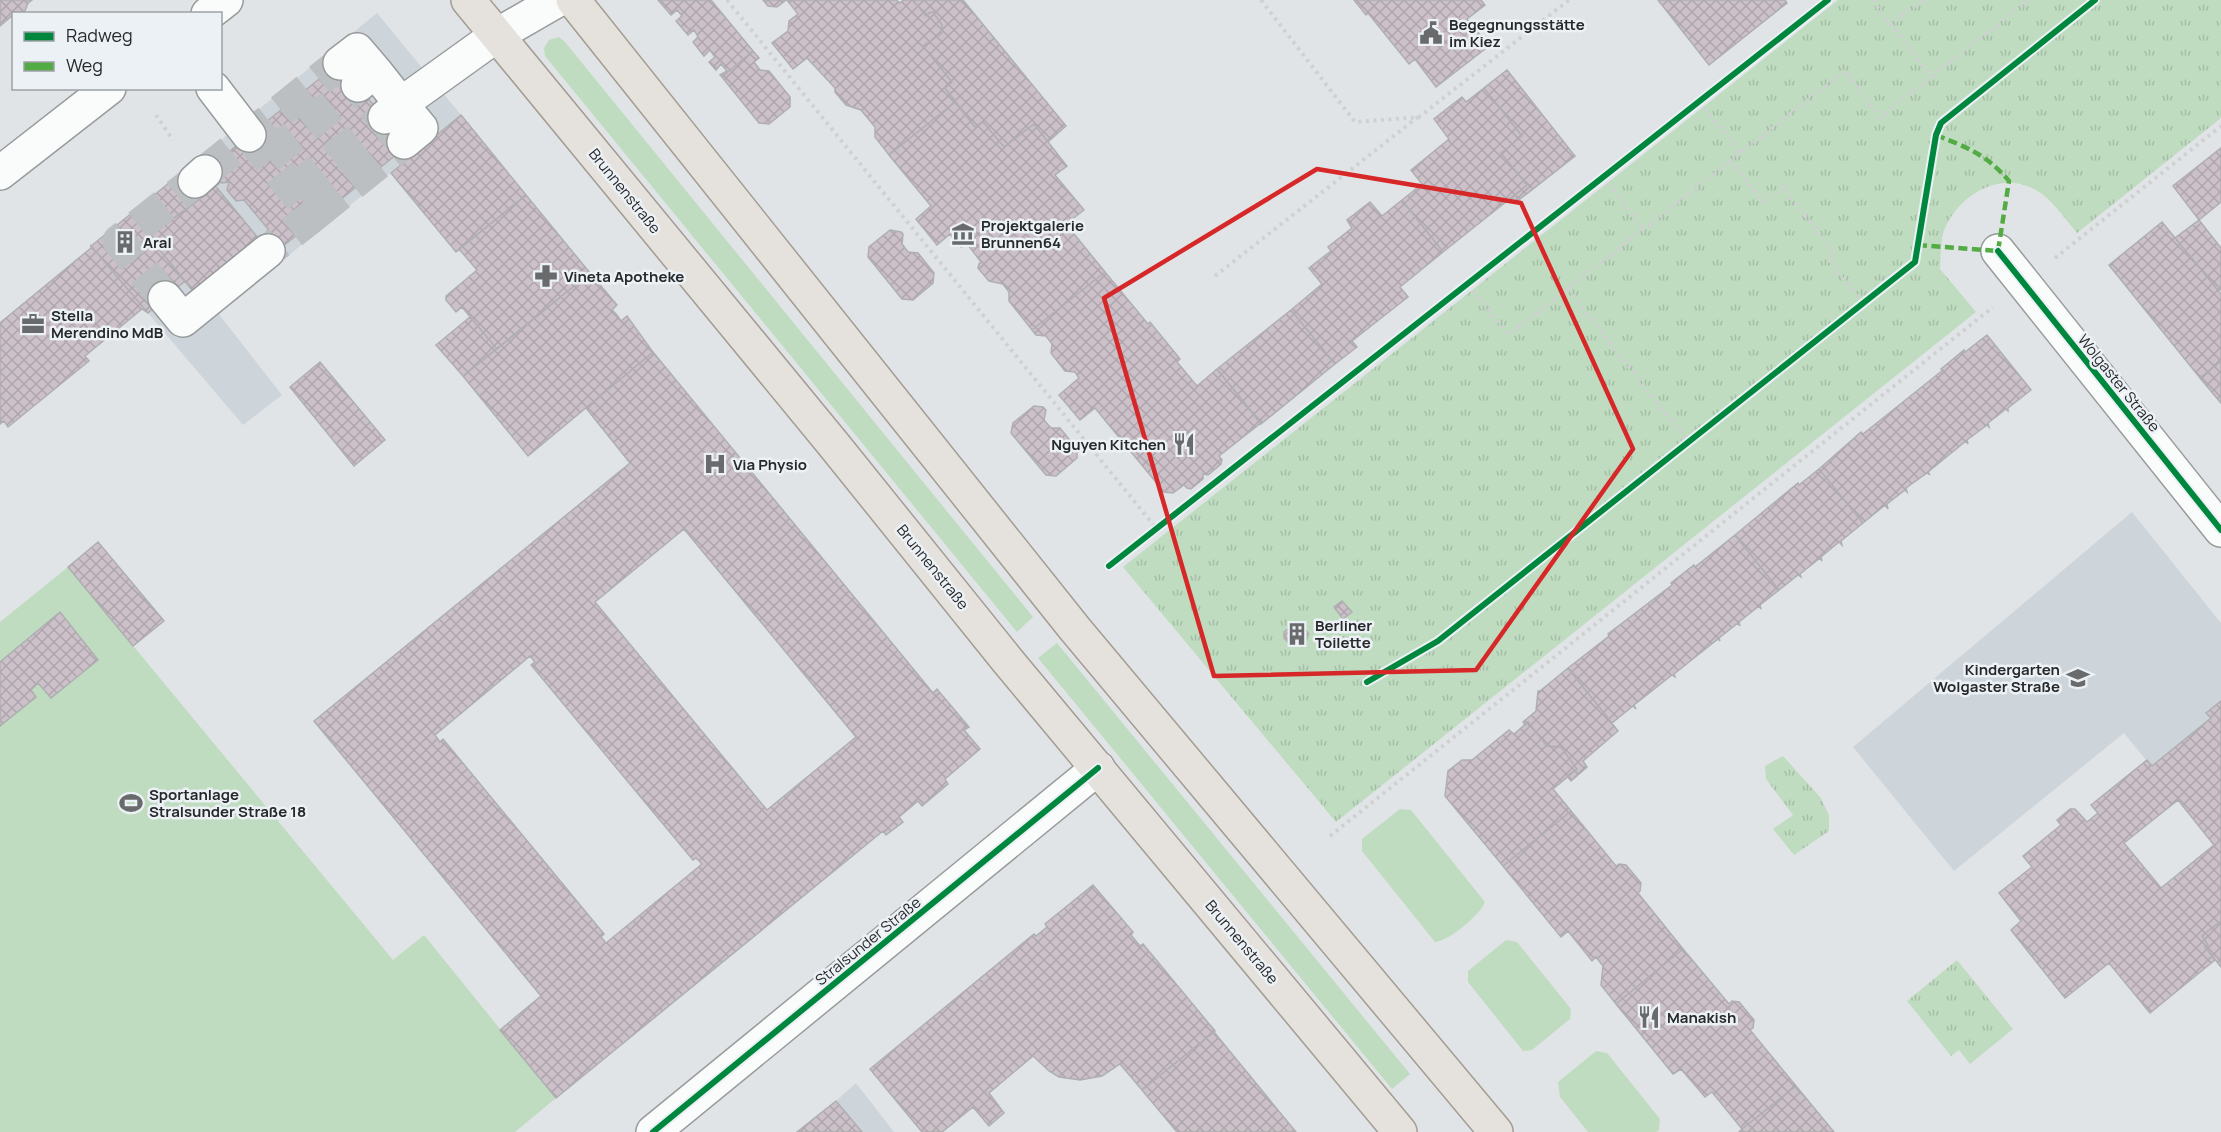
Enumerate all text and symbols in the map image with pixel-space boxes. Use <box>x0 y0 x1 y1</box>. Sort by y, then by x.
legend <box>12 12 222 90</box>
place label: Begegnungsstätte im Kiez <box>1449 14 1585 52</box>
public building icon: Begegnungsstätte im Kiez <box>1418 20 1444 46</box>
text: Radweg <box>66 23 133 47</box>
text: Weg <box>66 53 103 77</box>
street label: Brunnenstraße <box>584 144 666 238</box>
place label: Projektgalerie Brunnen64 <box>981 215 1084 253</box>
museum icon: Projektgalerie Brunnen64 <box>950 221 976 247</box>
building icon: Aral <box>112 229 138 255</box>
place label: Aral <box>143 232 172 253</box>
pharmacy icon: Vineta Apotheke <box>533 263 559 289</box>
place label: Vineta Apotheke <box>564 266 684 287</box>
place label: Stella Merendino MdB <box>51 305 164 343</box>
office icon: Stella Merendino MdB <box>20 311 46 337</box>
street label: Wolgaster Straße <box>2073 330 2165 436</box>
restaurant icon: Nguyen Kitchen <box>1171 431 1197 457</box>
place label: Nguyen Kitchen <box>1051 434 1166 455</box>
hospital icon: Via Physio <box>702 451 728 477</box>
place label: Via Physio <box>733 454 807 475</box>
street label: Brunnenstraße <box>892 520 974 614</box>
place label: Berliner Toilette <box>1315 615 1372 653</box>
building icon: Berliner Toilette <box>1284 621 1310 647</box>
place label: Kindergarten Wolgaster Straße <box>1933 659 2060 697</box>
school or university icon: Kindergarten Wolgaster Straße <box>2065 665 2091 691</box>
place label: Sportanlage Stralsunder Straße 18 <box>149 784 306 822</box>
sports icon: Sportanlage Stralsunder Straße 18 <box>118 790 144 816</box>
street label: Stralsunder Straße <box>811 892 925 990</box>
street label: Brunnenstraße <box>1201 895 1284 989</box>
restaurant icon: Manakish <box>1636 1004 1662 1030</box>
place label: Manakish <box>1667 1007 1736 1028</box>

